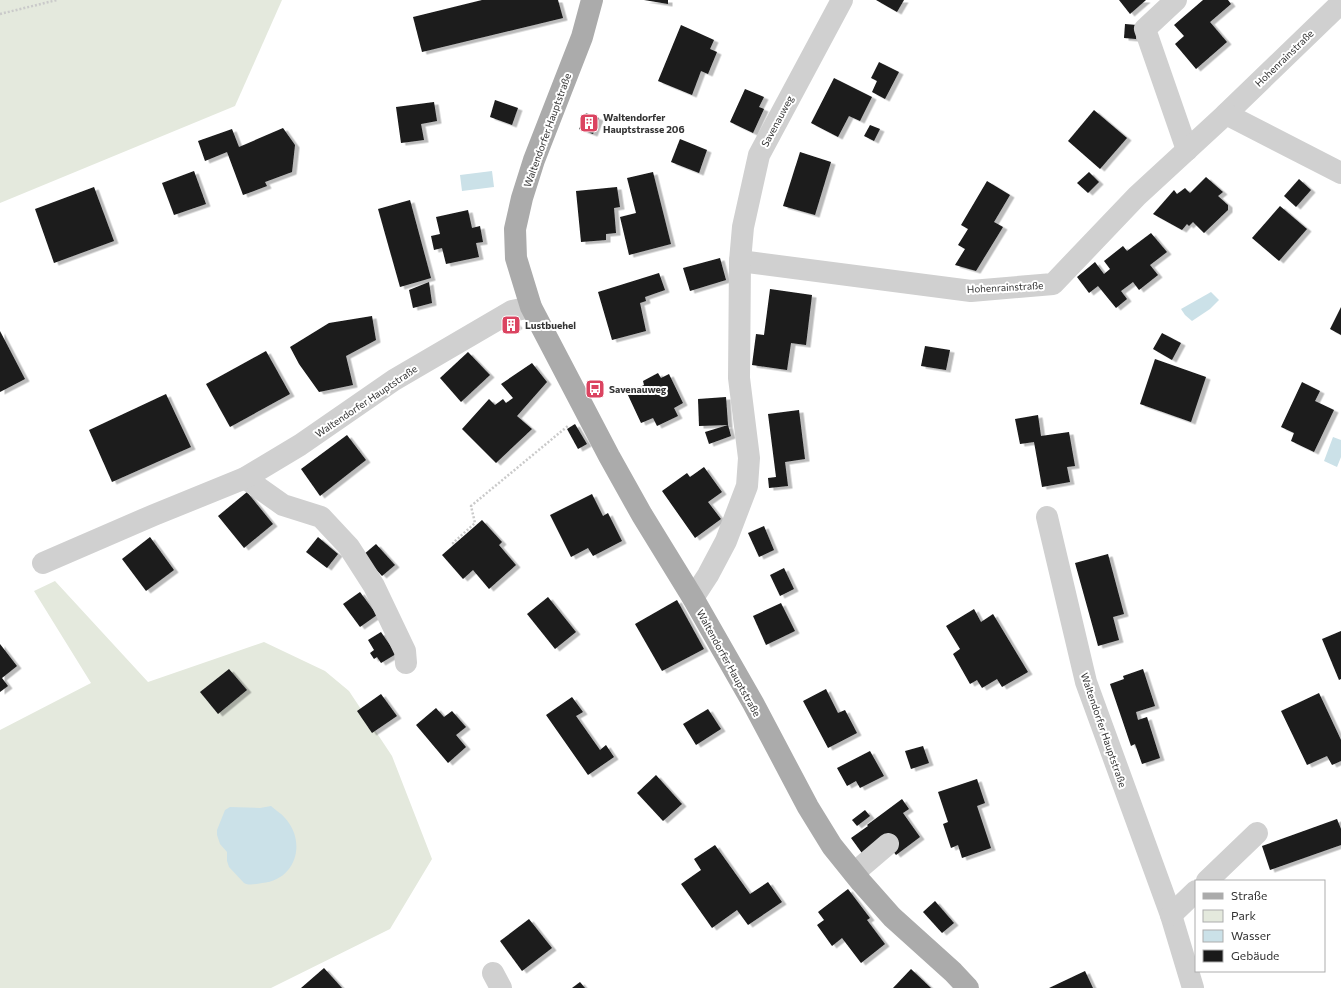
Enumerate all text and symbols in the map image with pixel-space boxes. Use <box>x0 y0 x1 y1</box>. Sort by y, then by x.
street label: Hohenrainstraße <box>1252 27 1316 89</box>
street label: Waltendorfer Hauptstraße <box>521 71 573 189</box>
street label: Savenauweg <box>758 93 796 149</box>
place label: Waltendorfer Hauptstrasse 206 <box>603 111 685 135</box>
building icon: Waltendorfer Hauptstrasse 206 <box>578 112 600 134</box>
street label: Hohenrainstraße <box>966 279 1044 295</box>
building icon: Lustbuehel <box>500 314 522 336</box>
place label: Lustbuehel <box>525 319 576 331</box>
street label: Waltendorfer Hauptstraße <box>313 362 419 440</box>
bus stop icon: Savenauweg <box>584 378 606 400</box>
place label: Savenauweg <box>609 383 667 395</box>
street label: Waltendorfer Hauptstraße <box>695 607 763 719</box>
street label: Waltendorfer Hauptstraße <box>1079 671 1129 789</box>
legend <box>1195 880 1325 972</box>
text: Straße <box>1231 888 1267 902</box>
text: Park <box>1231 908 1257 922</box>
text: Wasser <box>1231 928 1271 942</box>
text: Gebäude <box>1231 948 1279 962</box>

